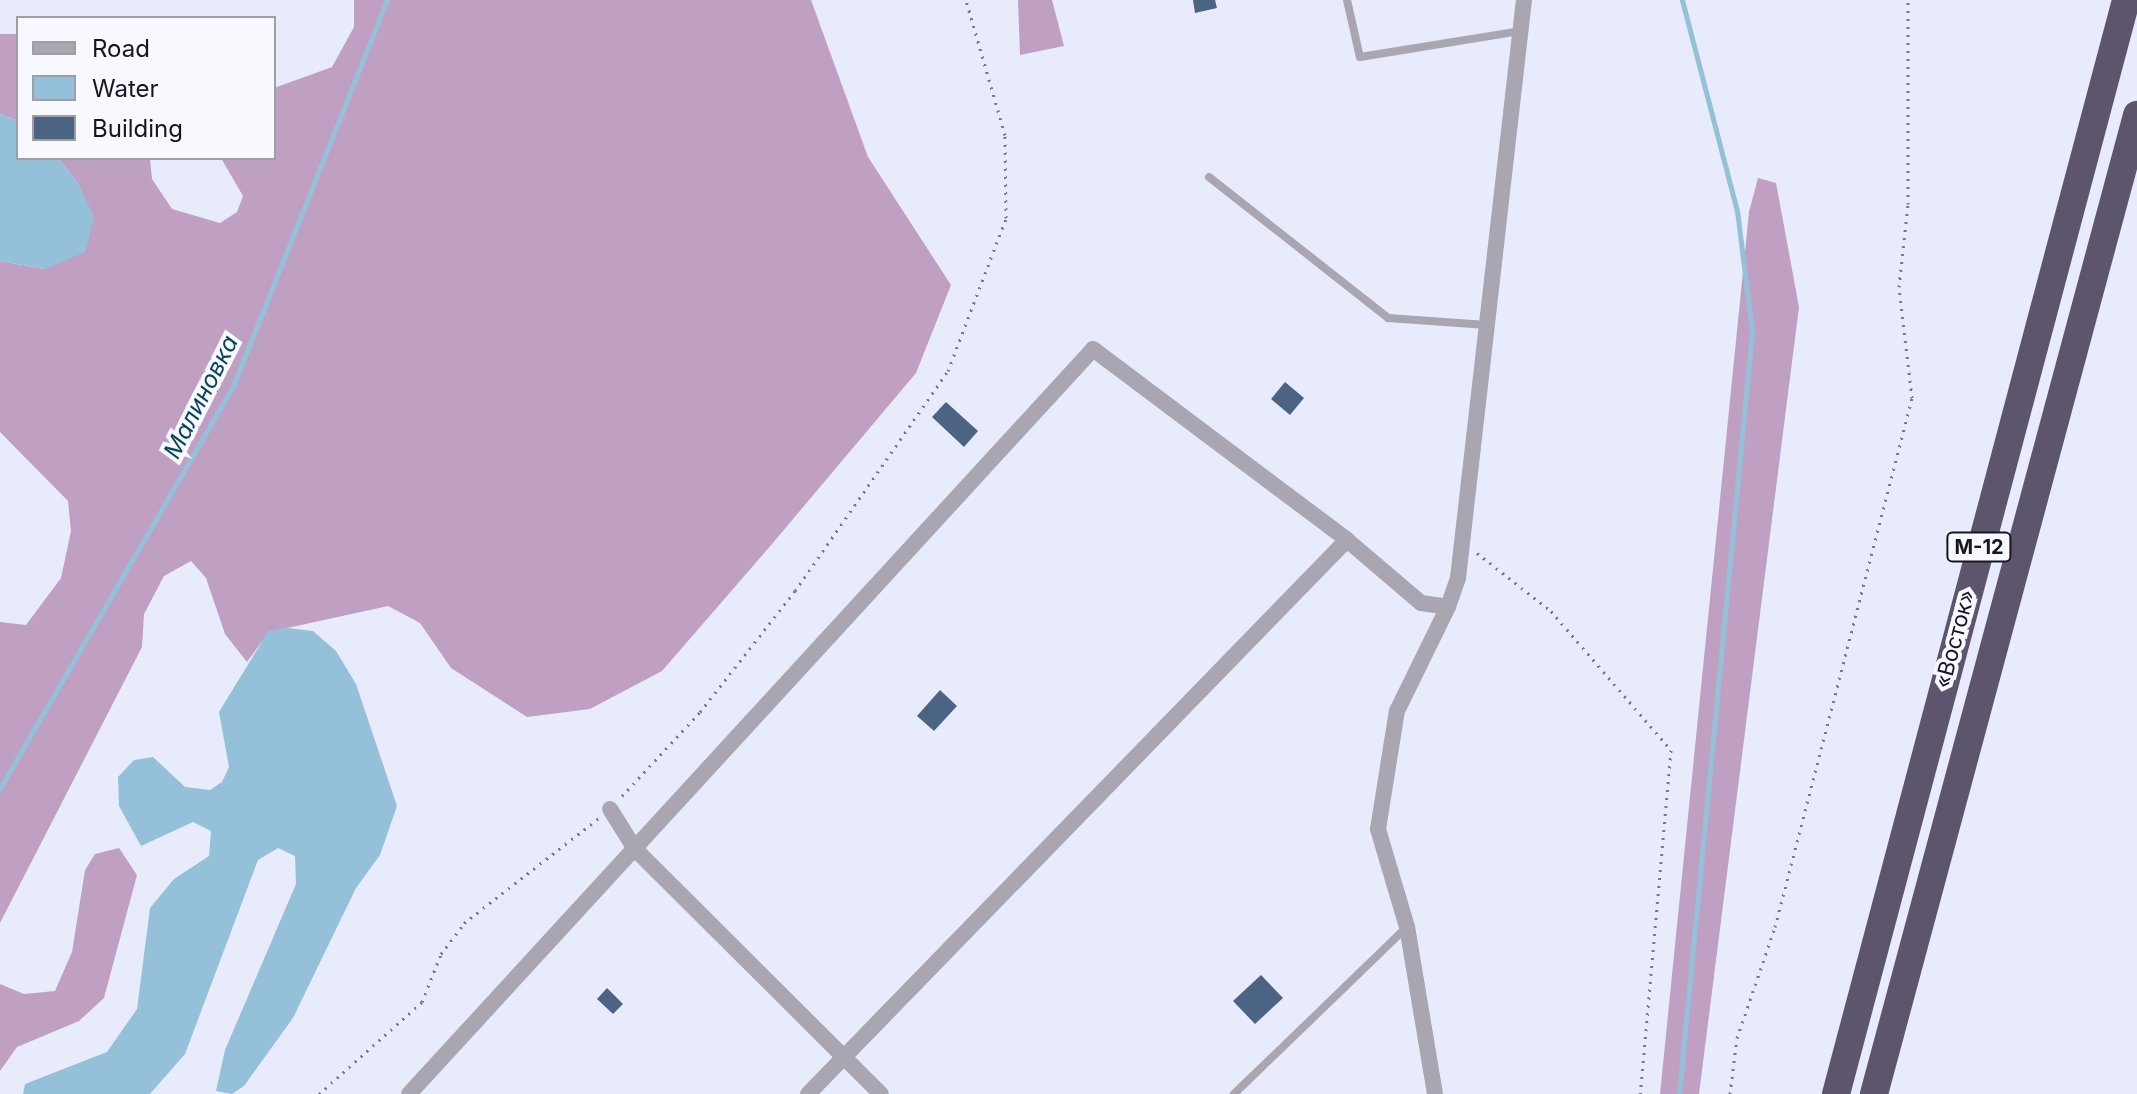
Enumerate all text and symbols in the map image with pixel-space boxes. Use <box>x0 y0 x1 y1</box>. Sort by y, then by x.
legend <box>16 16 276 160</box>
text: Road <box>92 34 150 63</box>
text: Water <box>92 74 159 103</box>
text: Building <box>92 114 183 143</box>
water label: Малиновка <box>158 331 244 463</box>
road number: М-12 <box>1945 531 2013 563</box>
street label: «Восток» <box>1929 587 1981 691</box>

